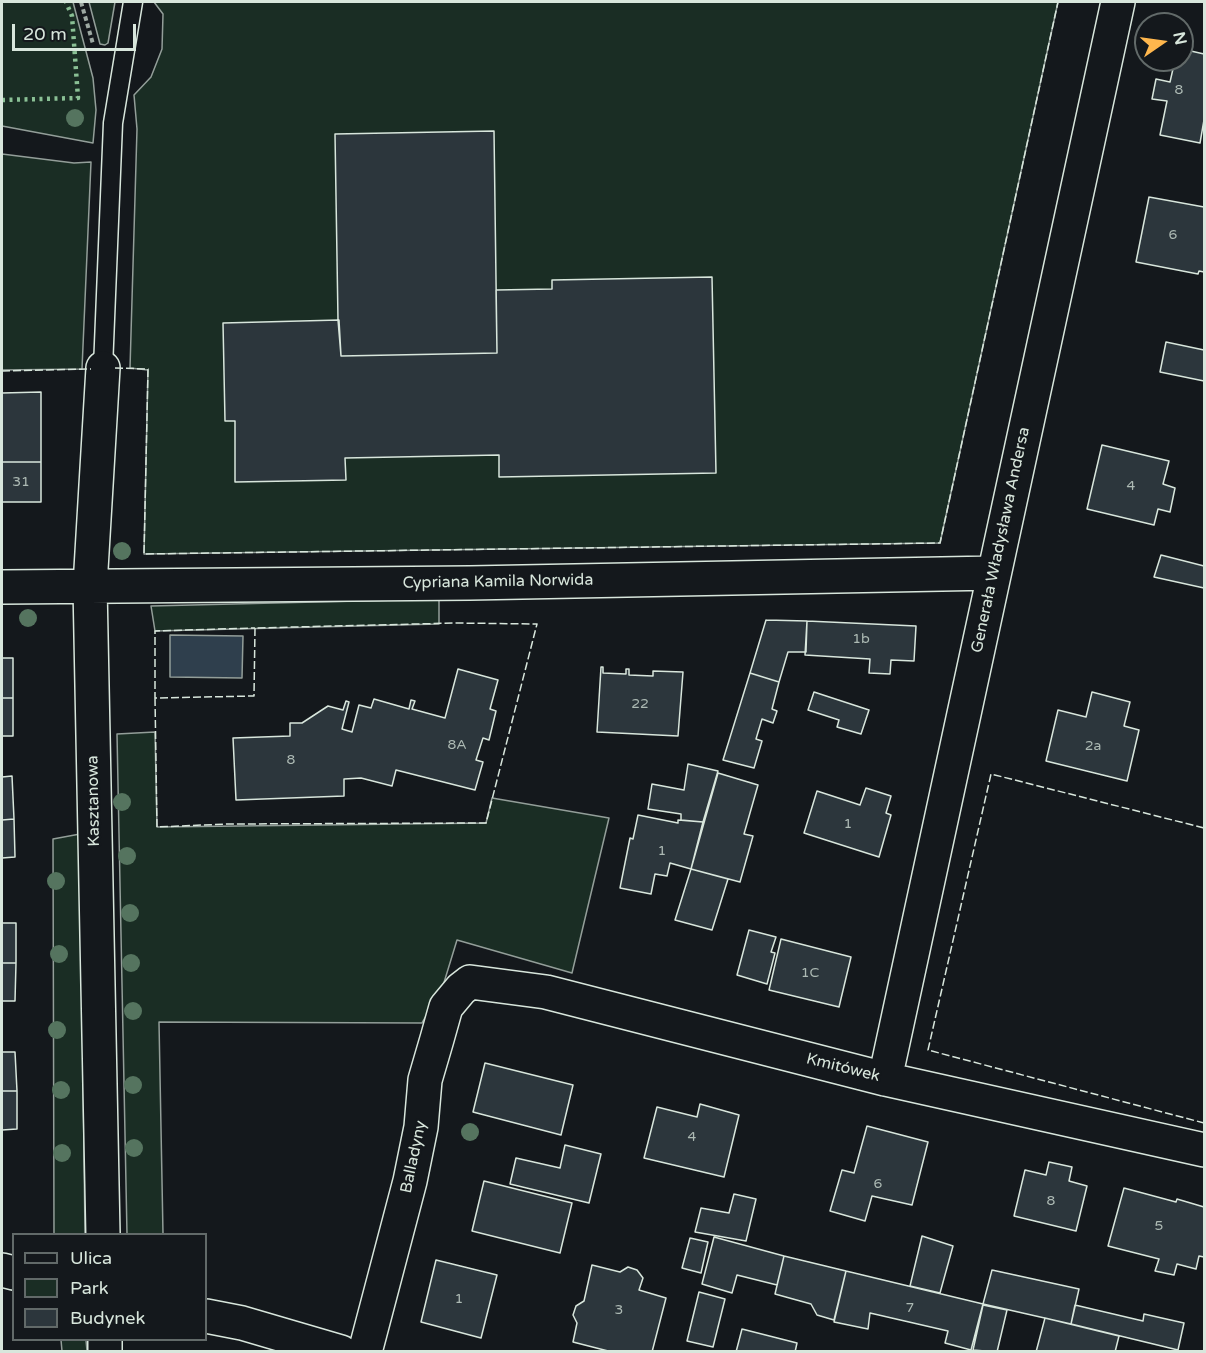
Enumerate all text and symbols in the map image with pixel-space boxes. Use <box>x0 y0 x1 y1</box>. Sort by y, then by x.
scale bar <box>15 12 140 50</box>
north arrow <box>1134 12 1194 72</box>
text: 20 m <box>23 23 67 45</box>
text: N <box>1168 30 1191 47</box>
house number: 8 <box>1175 82 1183 98</box>
house number: 6 <box>1169 227 1177 243</box>
street label: Generała Władysława Andersa <box>968 425 1034 655</box>
house number: 31 <box>12 474 30 490</box>
house number: 4 <box>1127 478 1135 494</box>
street label: Cypriana Kamila Norwida <box>402 571 594 593</box>
house number: 1b <box>852 631 870 647</box>
house number: 22 <box>631 696 649 712</box>
house number: 8A <box>447 737 467 753</box>
house number: 2a <box>1085 738 1101 754</box>
house number: 8 <box>287 752 295 768</box>
street label: Kasztanowa <box>84 755 104 847</box>
house number: 1 <box>844 816 852 832</box>
house number: 1 <box>658 843 666 859</box>
house number: 1C <box>801 965 819 981</box>
street label: Kmitówek <box>804 1050 882 1086</box>
street label: Balladyny <box>397 1119 431 1195</box>
house number: 4 <box>688 1129 696 1145</box>
house number: 6 <box>874 1176 882 1192</box>
house number: 8 <box>1047 1193 1055 1209</box>
house number: 5 <box>1155 1218 1163 1234</box>
legend <box>12 1233 207 1341</box>
text: Ulica <box>70 1247 112 1269</box>
text: Park <box>70 1277 108 1299</box>
house number: 1 <box>455 1291 463 1307</box>
house number: 7 <box>906 1300 914 1316</box>
house number: 3 <box>615 1302 623 1318</box>
text: Budynek <box>70 1307 145 1329</box>

